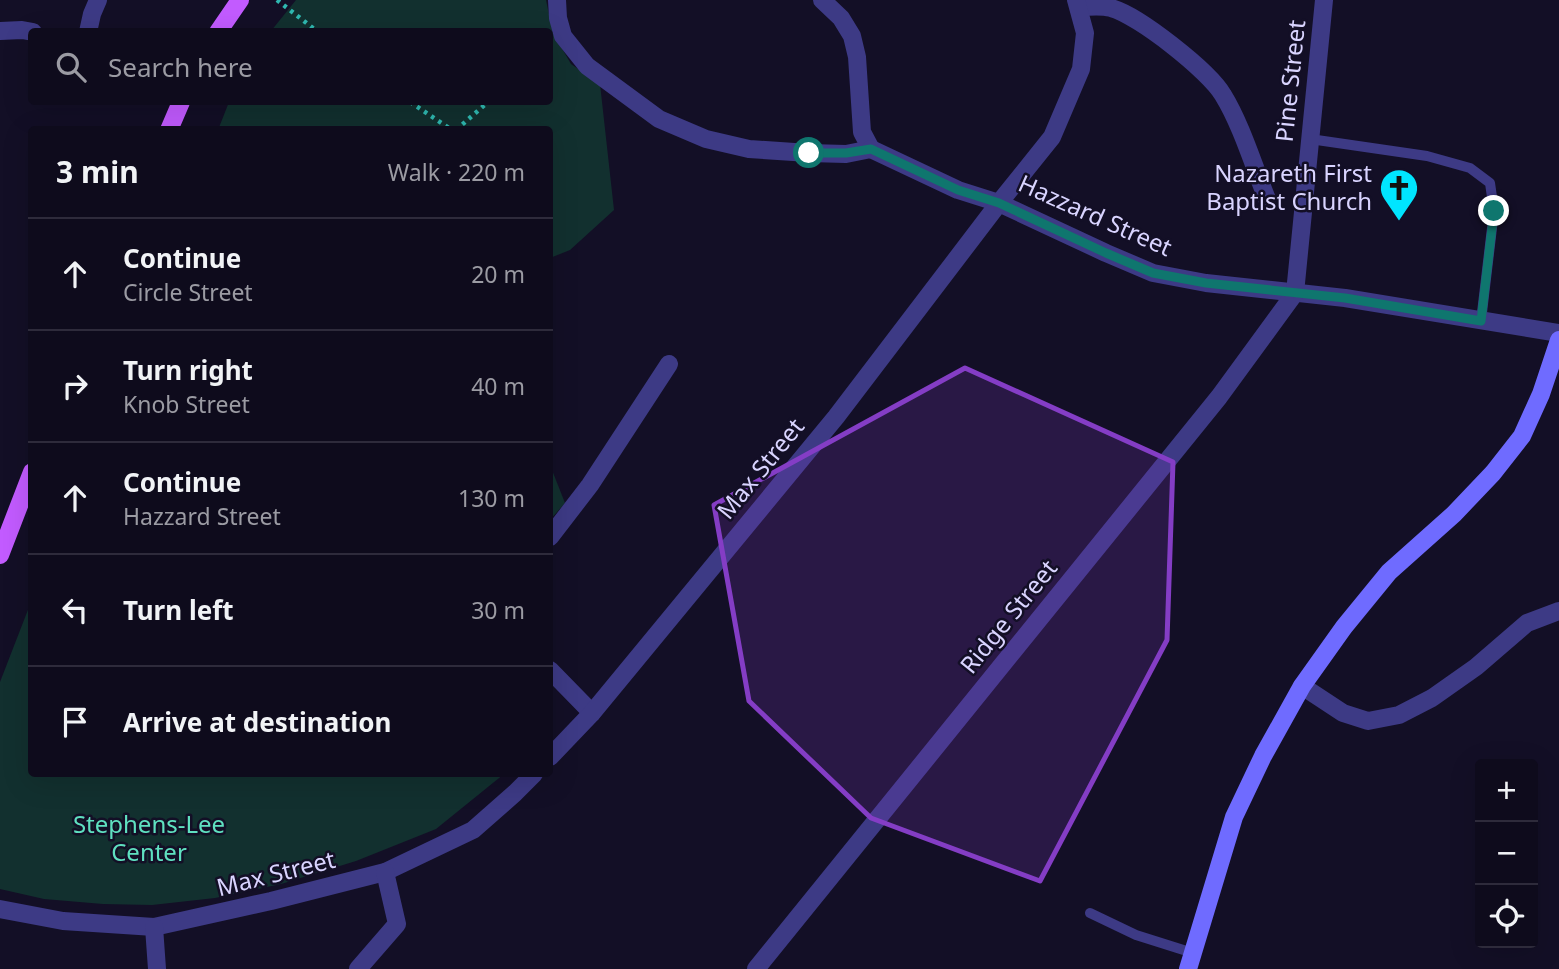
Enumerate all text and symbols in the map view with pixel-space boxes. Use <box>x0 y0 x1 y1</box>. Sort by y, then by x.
street label: Pine Street <box>1267 18 1312 143</box>
search box <box>28 28 553 105</box>
icon: search <box>52 48 90 86</box>
text: Search here <box>108 49 253 85</box>
route start <box>793 137 824 168</box>
text: 3 min <box>56 151 139 192</box>
text: Walk · 220 m <box>388 156 525 188</box>
place label: Nazareth First Baptist Church <box>1206 156 1372 217</box>
street label: Hazzard Street <box>1014 166 1178 263</box>
church icon: Nazareth First Baptist Church <box>1378 167 1420 222</box>
route end <box>1478 195 1509 226</box>
text: Continue <box>123 240 241 276</box>
icon: ahead <box>56 255 94 293</box>
text: 20 m <box>471 258 525 290</box>
text: Circle Street <box>123 276 253 308</box>
text: Turn right <box>123 352 253 388</box>
icon: right <box>56 367 94 405</box>
text: 40 m <box>471 370 525 402</box>
text: Knob Street <box>123 388 250 420</box>
street label: Max Street <box>709 410 811 526</box>
text: Continue <box>123 464 241 500</box>
icon: ahead <box>56 479 94 517</box>
text: 130 m <box>458 482 525 514</box>
text: Hazzard Street <box>123 500 281 532</box>
street label: Ridge Street <box>952 552 1064 680</box>
icon: left <box>56 591 94 629</box>
text: Turn left <box>123 592 234 628</box>
text: 30 m <box>471 594 525 626</box>
icon: arrive <box>56 703 94 741</box>
text: Arrive at destination <box>123 704 392 740</box>
map controls <box>1475 759 1538 948</box>
button: + <box>1475 759 1538 822</box>
park label: Stephens-Lee Center <box>73 807 225 868</box>
button: − <box>1475 822 1538 885</box>
street label: Max Street <box>213 842 339 903</box>
button: locate <box>1475 885 1538 948</box>

